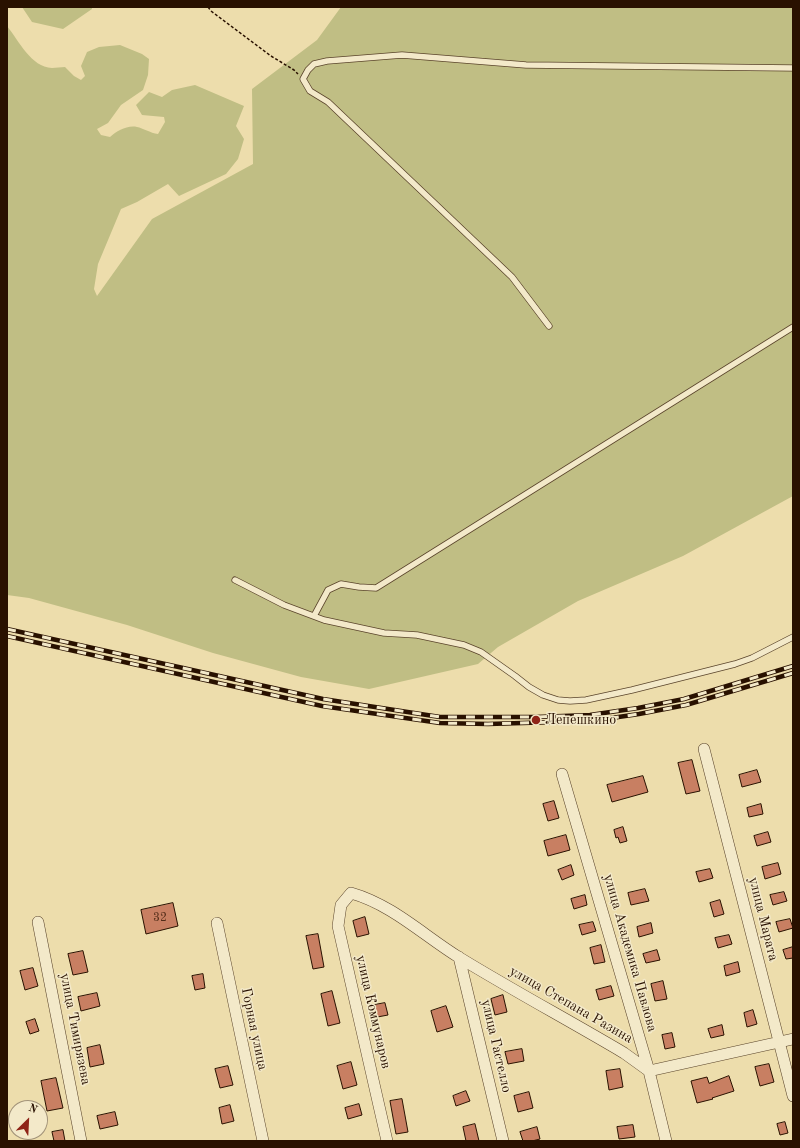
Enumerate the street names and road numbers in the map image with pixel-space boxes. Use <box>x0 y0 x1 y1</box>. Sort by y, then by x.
street label: улица Академика Павлова <box>599 872 661 1034</box>
street label: улица Марата <box>744 875 782 963</box>
street label: улица Коммунаров <box>352 954 394 1070</box>
street label: улица Степана Разина <box>506 963 636 1047</box>
street label: улица Тимирязева <box>56 972 94 1086</box>
street label: Горная улица <box>237 986 271 1072</box>
street label: улица Гастелло <box>477 998 515 1094</box>

